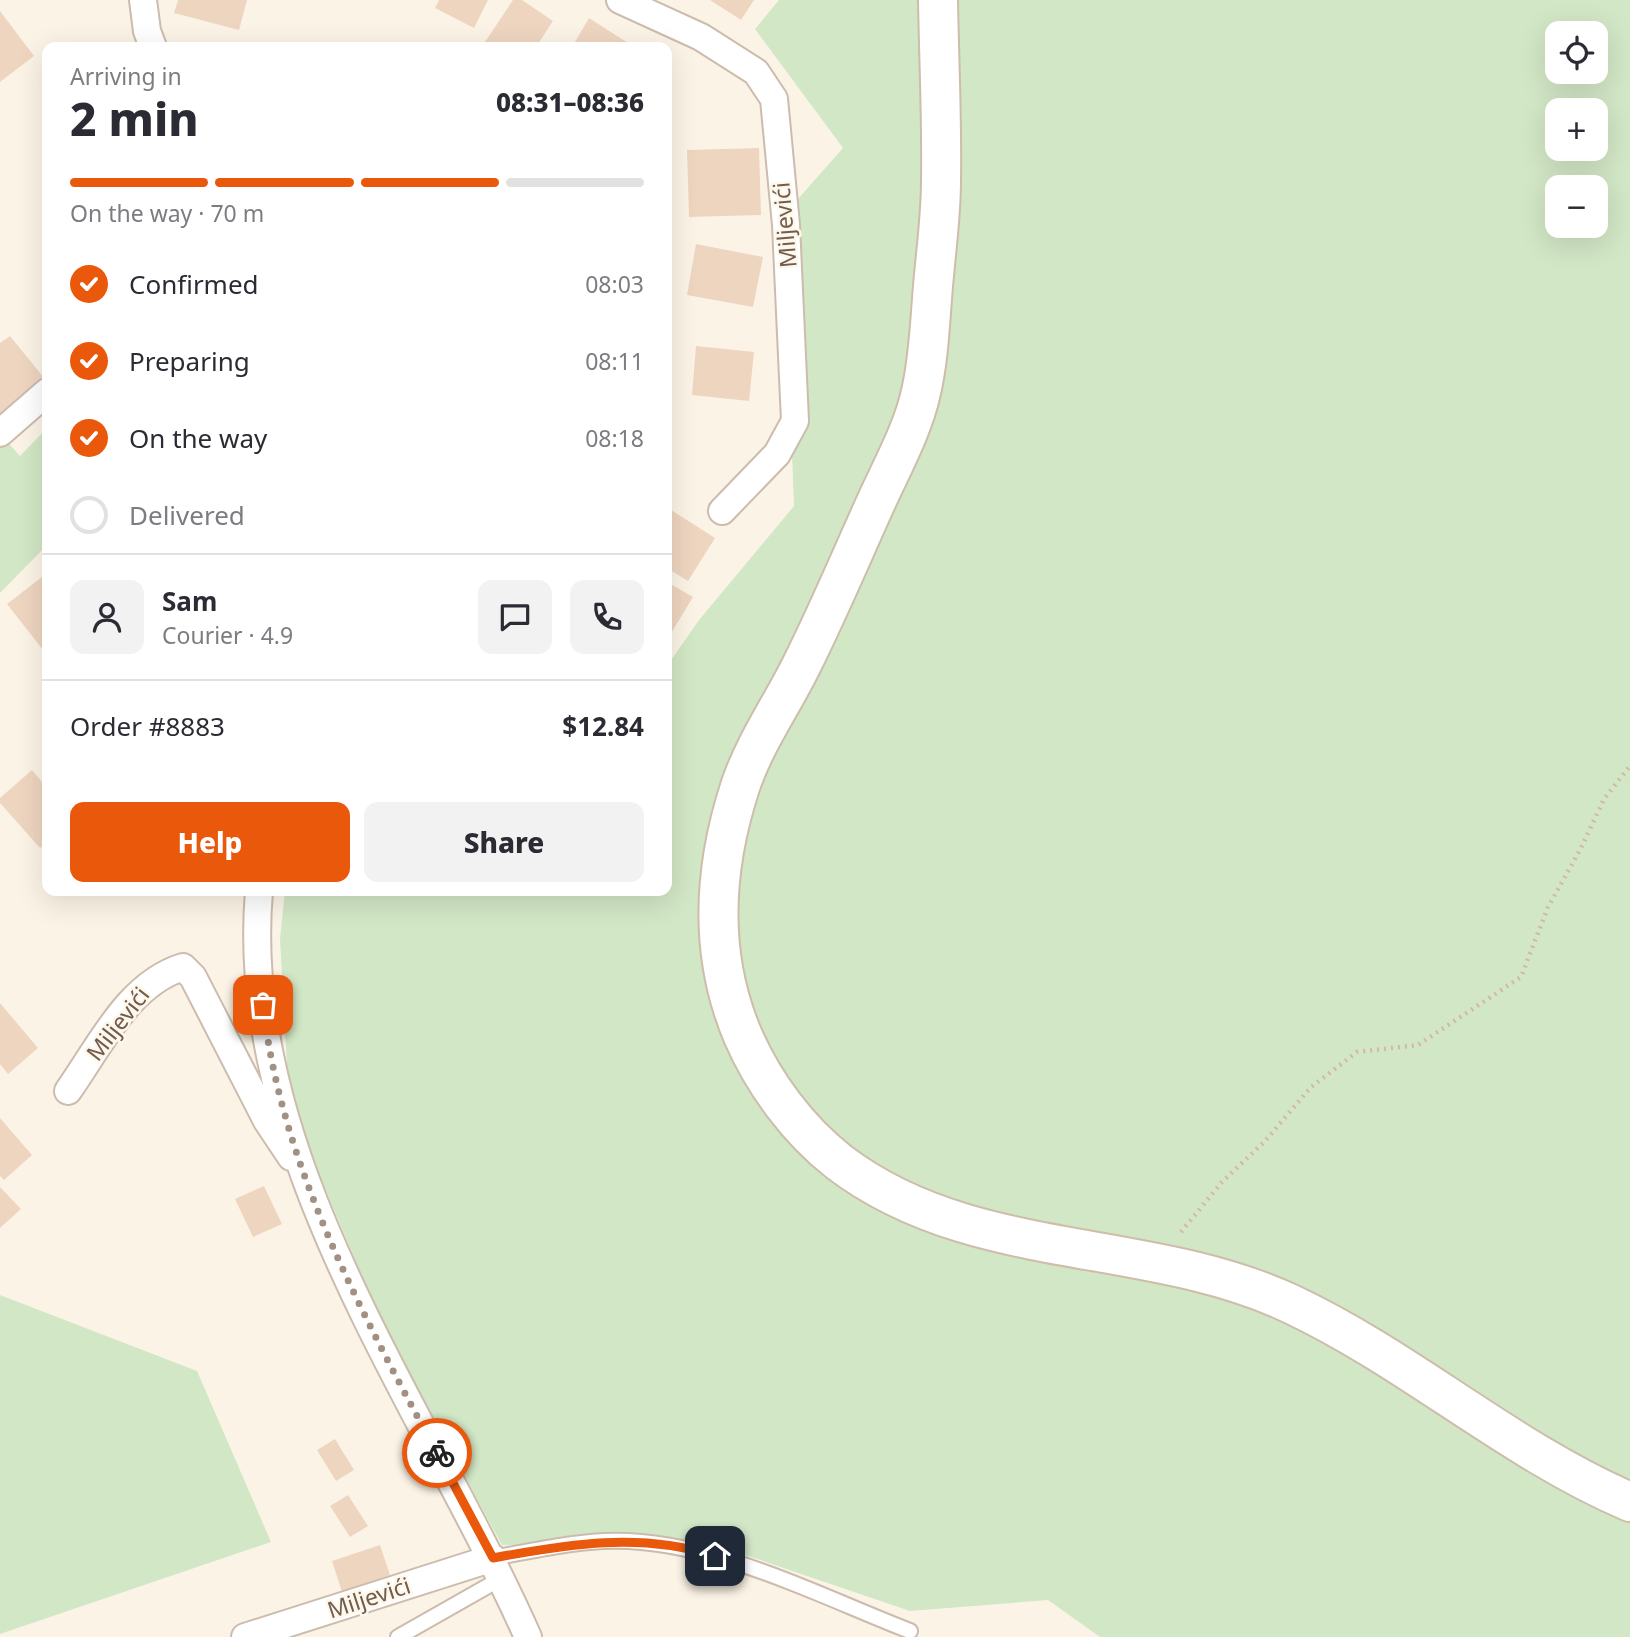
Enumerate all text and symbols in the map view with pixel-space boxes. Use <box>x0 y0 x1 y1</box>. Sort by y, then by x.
map controls <box>1545 21 1608 238</box>
button: locate <box>1545 21 1608 84</box>
text: Arriving in <box>70 60 182 92</box>
text: 08:31–08:36 <box>496 84 644 120</box>
text: 2 min <box>70 87 199 149</box>
button: + <box>1545 98 1608 161</box>
button: − <box>1545 175 1608 238</box>
street label: Miljevići <box>764 181 804 269</box>
text: On the way · 70 m <box>70 197 264 229</box>
icon: check <box>70 265 108 303</box>
text: Confirmed <box>129 266 259 302</box>
text: 08:03 <box>585 268 644 300</box>
icon: check <box>70 342 108 380</box>
text: Preparing <box>129 343 250 379</box>
text: 08:11 <box>585 345 644 377</box>
icon: check <box>70 419 108 457</box>
text: On the way <box>129 420 267 456</box>
text: 08:18 <box>585 422 644 454</box>
text: Delivered <box>129 497 245 533</box>
button: person <box>70 580 144 654</box>
button: chat <box>478 580 552 654</box>
button: phone <box>570 580 644 654</box>
text: Sam <box>162 583 217 619</box>
text: Courier · 4.9 <box>162 619 293 651</box>
text: Order #8883 <box>70 708 225 744</box>
text: $12.84 <box>562 708 644 744</box>
button: Help <box>70 802 350 882</box>
button: Share <box>364 802 644 882</box>
pin <box>233 975 293 1035</box>
street label: Miljevići <box>78 980 156 1067</box>
icon: bag <box>244 986 282 1024</box>
courier <box>402 1418 472 1488</box>
icon: bike <box>418 1434 456 1472</box>
pin <box>685 1526 745 1586</box>
icon: home <box>696 1537 734 1575</box>
street label: Miljevići <box>323 1569 414 1626</box>

